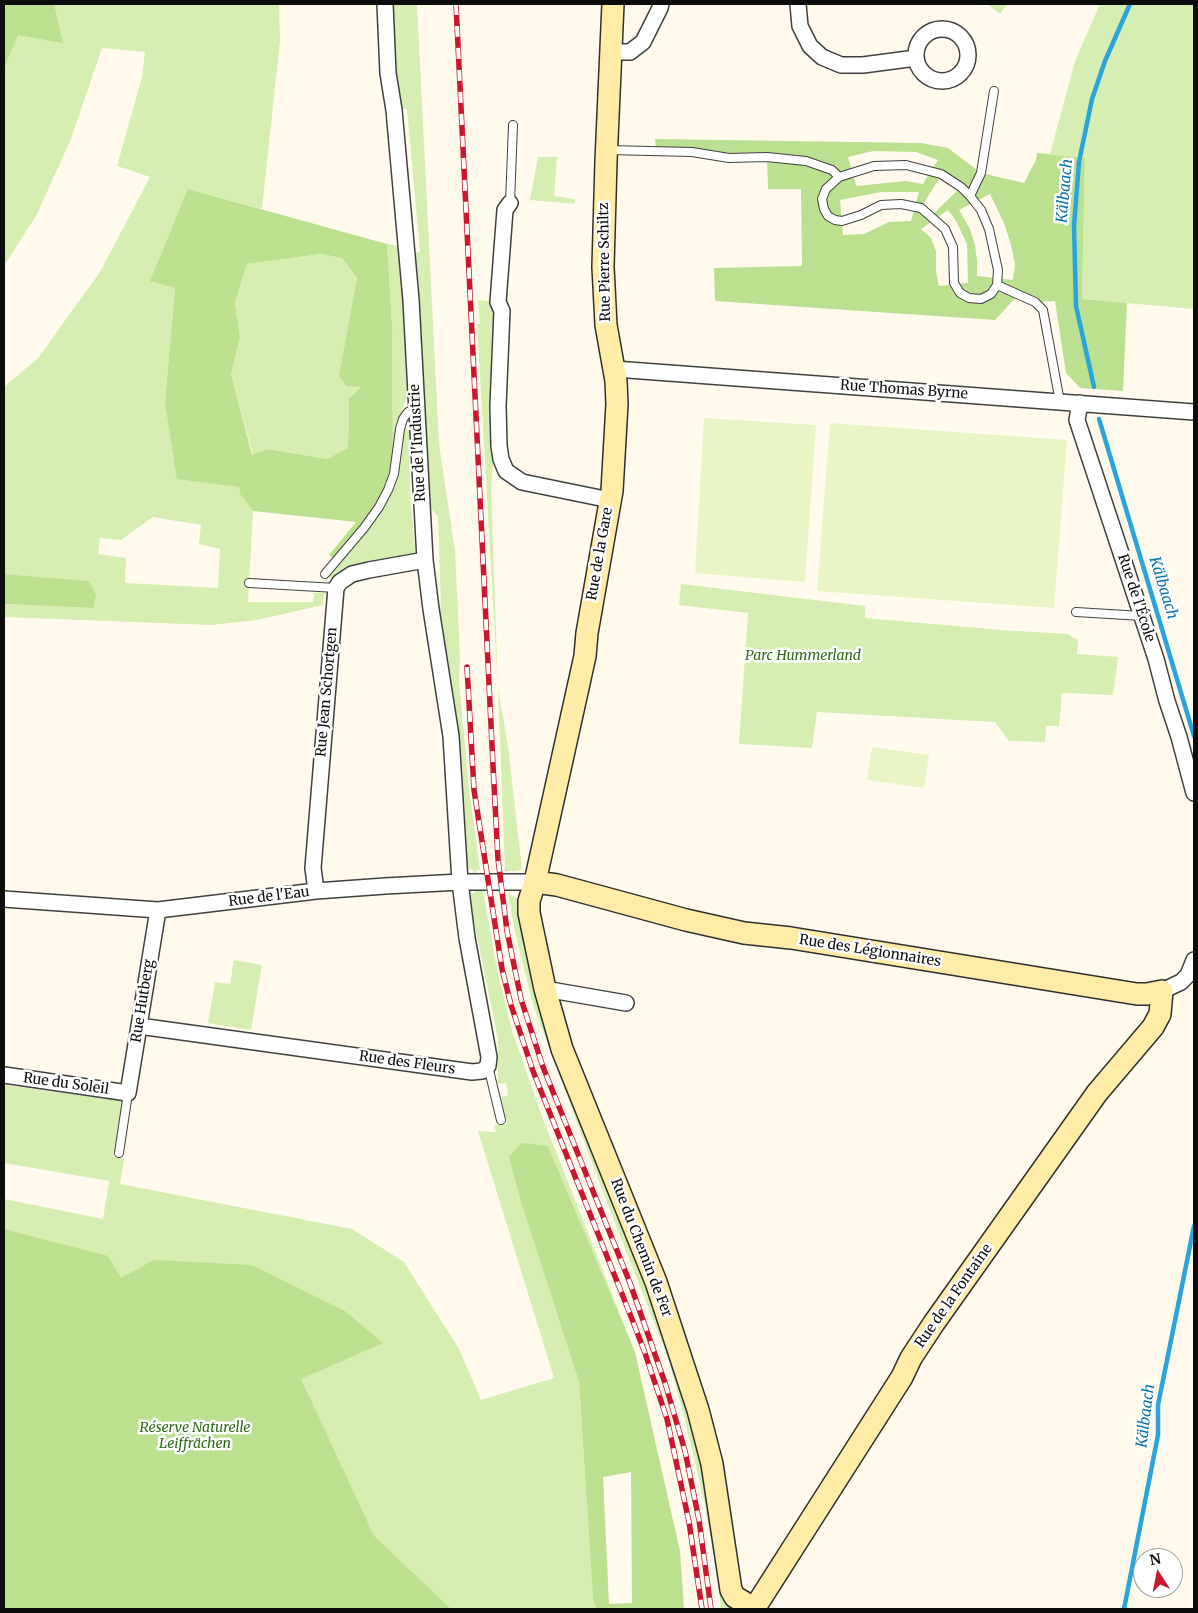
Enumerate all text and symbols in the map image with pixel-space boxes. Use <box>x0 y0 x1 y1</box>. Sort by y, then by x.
water label: Kälbaach <box>1053 158 1077 224</box>
street label: Rue Pierre Schiltz <box>596 202 614 322</box>
street label: Rue Thomas Byrne <box>840 377 968 403</box>
street label: Rue de l'Industrie <box>407 384 429 502</box>
street label: Rue de la Gare <box>584 506 616 602</box>
street label: Rue de l'École <box>1114 552 1158 644</box>
water label: Kälbaach <box>1145 555 1181 621</box>
street label: Rue Jean Schortgen <box>313 626 341 758</box>
park label: Parc Hummerland <box>745 648 861 664</box>
street label: Rue de l'Eau <box>228 884 310 910</box>
street label: Rue des Légionnaires <box>798 931 942 971</box>
street label: Rue Hutberg <box>128 958 158 1044</box>
street label: Rue des Fleurs <box>358 1048 456 1078</box>
street label: Rue du Soleil <box>22 1070 110 1098</box>
street label: Rue du Chemin de Fer <box>607 1176 675 1320</box>
street label: Rue de la Fontaine <box>912 1241 996 1351</box>
water label: Kälbaach <box>1133 1383 1159 1449</box>
park label: Réserve Naturelle Leiffrächen <box>140 1420 250 1452</box>
north arrow <box>1133 1548 1183 1598</box>
text: N <box>1148 1549 1162 1569</box>

